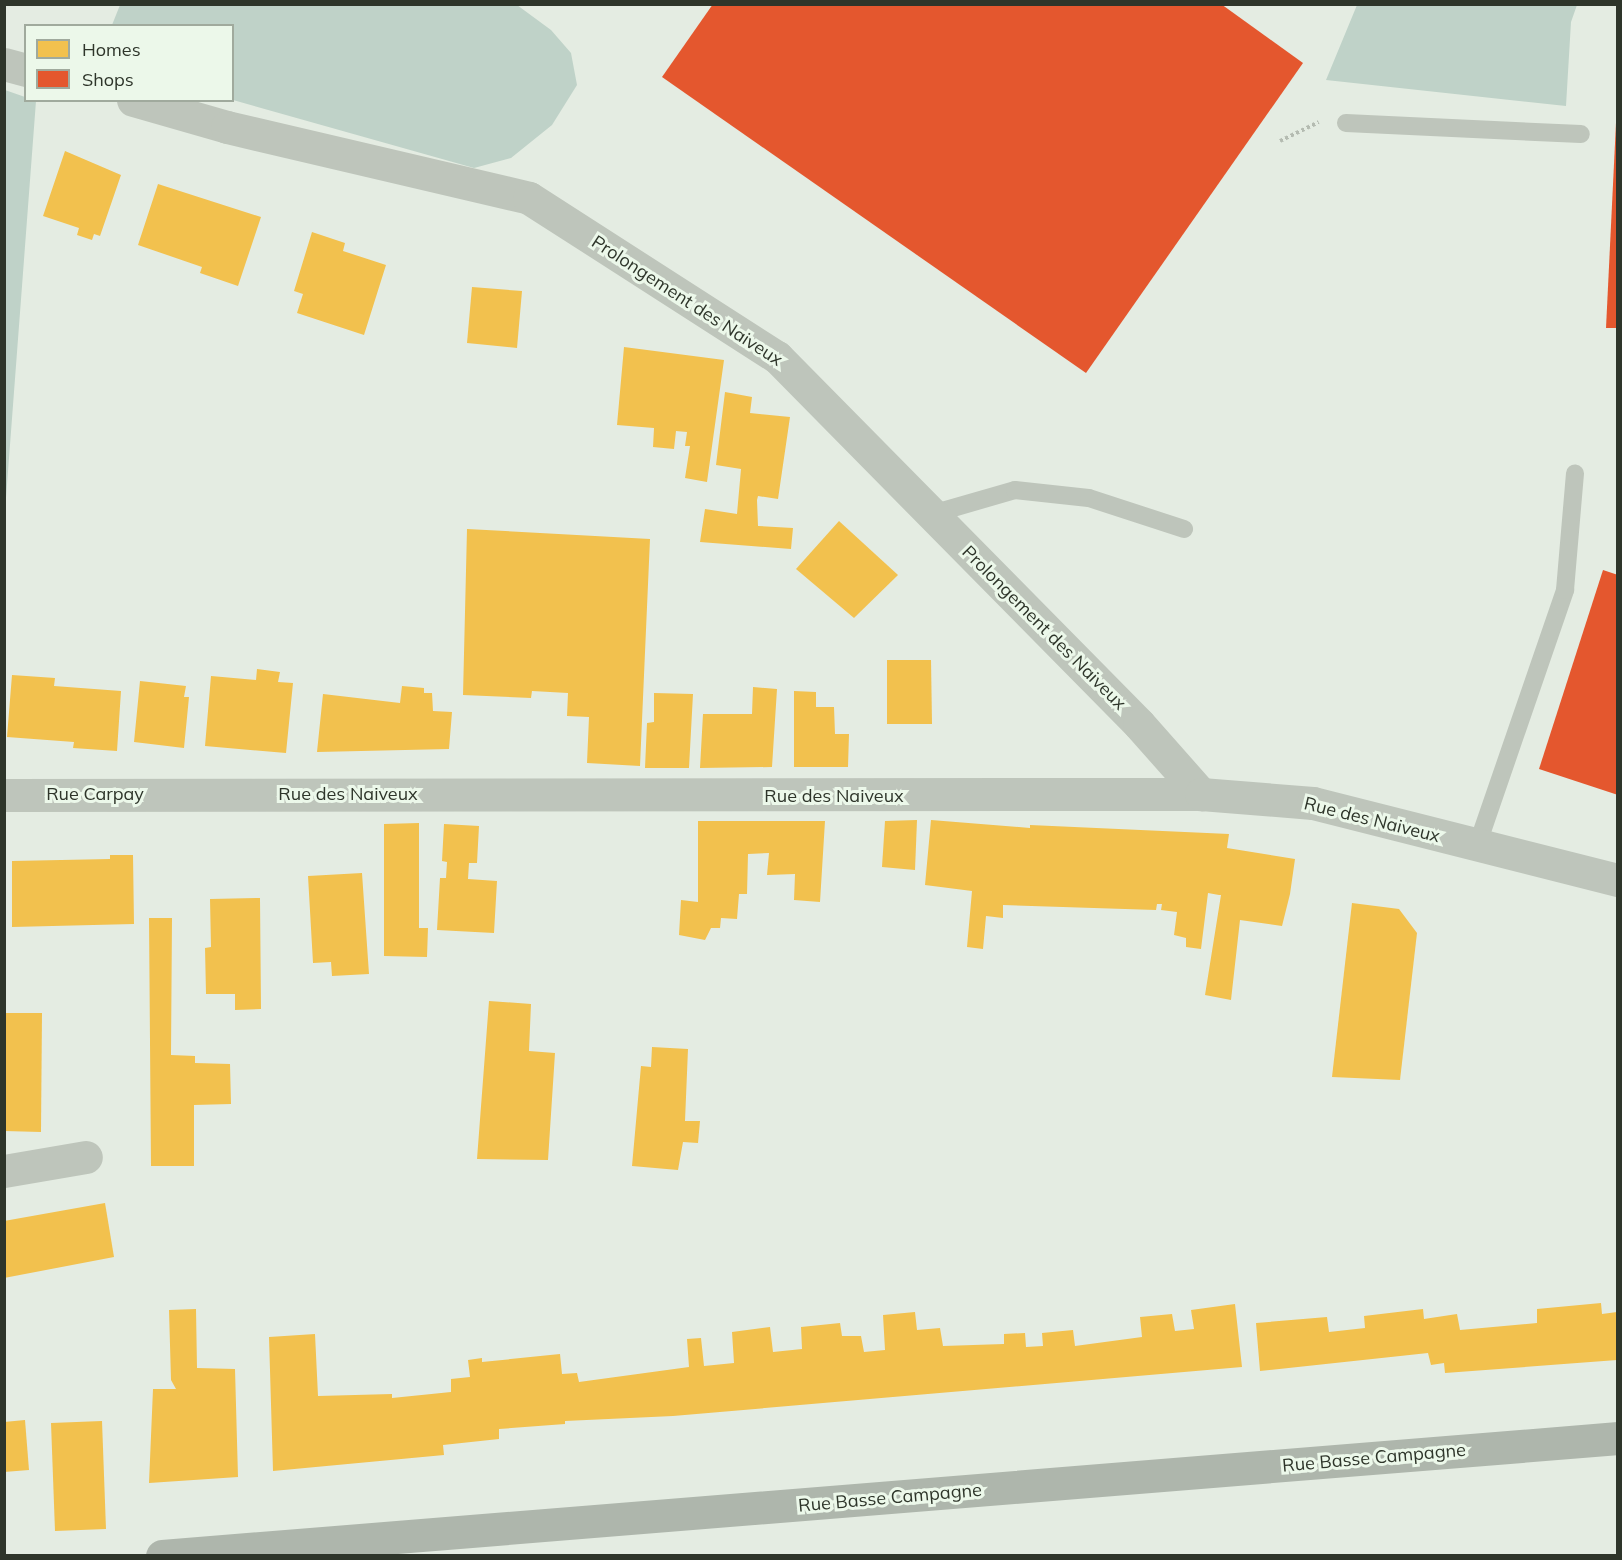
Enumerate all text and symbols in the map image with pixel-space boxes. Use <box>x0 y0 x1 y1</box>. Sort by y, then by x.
legend <box>24 24 234 102</box>
text: Homes <box>82 38 141 61</box>
text: Shops <box>82 68 134 91</box>
street label: Prolongement des Naiveux <box>588 231 786 371</box>
street label: Prolongement des Naiveux <box>957 541 1131 715</box>
street label: Rue Carpay <box>46 783 144 805</box>
street label: Rue des Naiveux <box>278 783 418 805</box>
street label: Rue des Naiveux <box>764 785 904 807</box>
street label: Rue des Naiveux <box>1302 793 1442 847</box>
street label: Rue Basse Campagne <box>1281 1439 1467 1477</box>
street label: Rue Basse Campagne <box>797 1479 983 1517</box>

